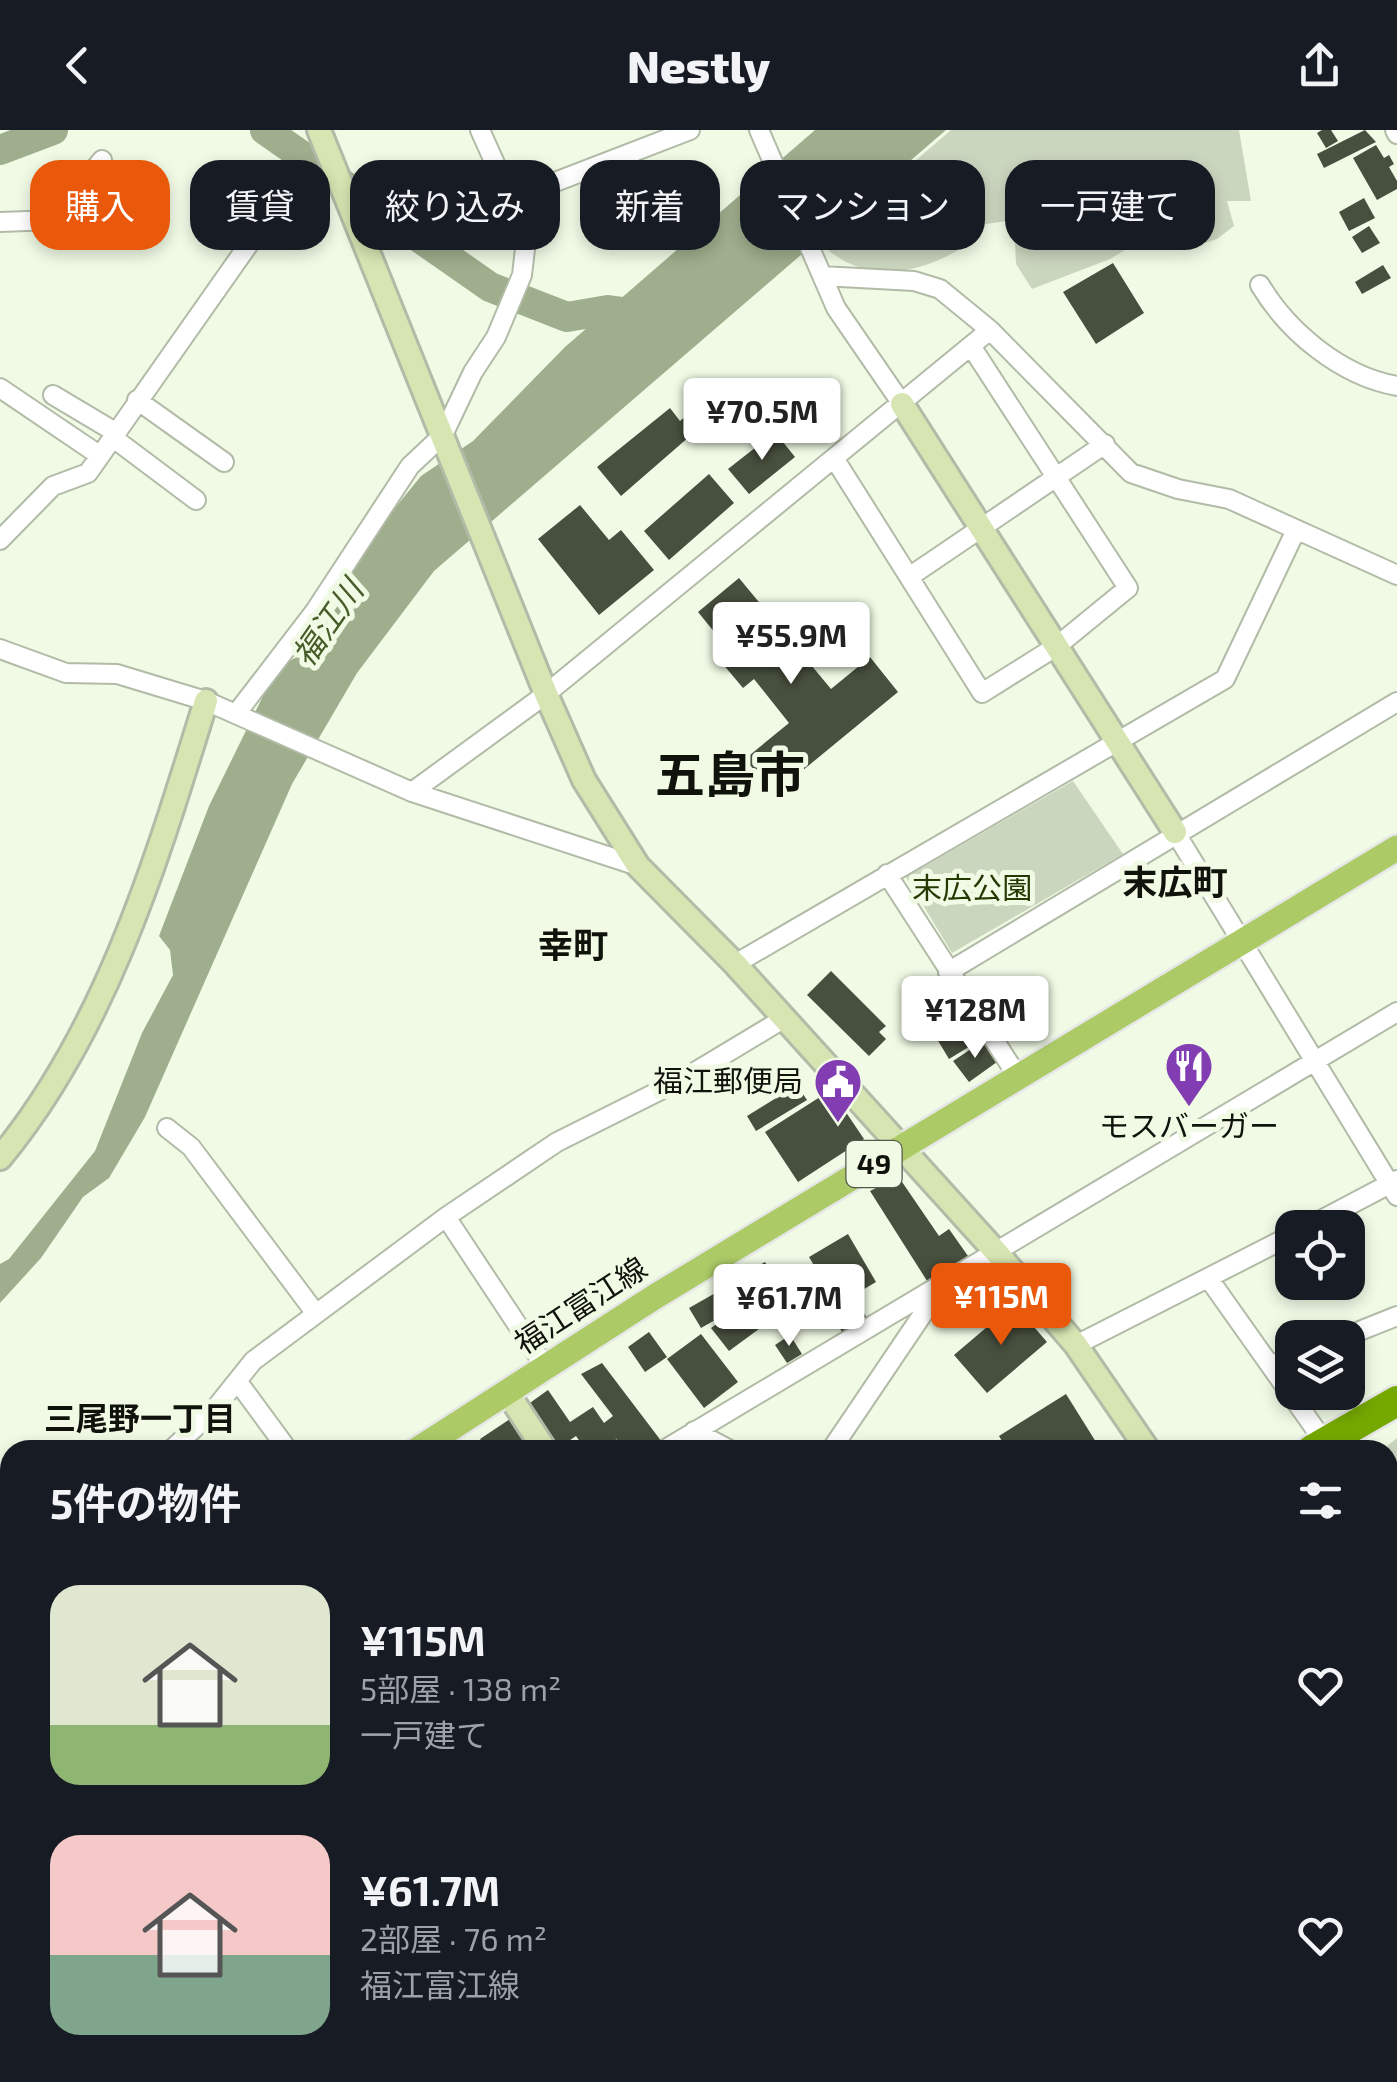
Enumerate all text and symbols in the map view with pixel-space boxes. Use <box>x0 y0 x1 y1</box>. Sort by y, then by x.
icon: back <box>50 38 105 93</box>
text: Nestly <box>627 38 770 92</box>
icon: share <box>1292 38 1347 93</box>
chip: 購入 <box>30 160 170 250</box>
chip: 賃貸 <box>190 160 330 250</box>
chip: 絞り込み <box>350 160 560 250</box>
chip: 新着 <box>580 160 720 250</box>
chip: マンション <box>740 160 985 250</box>
chip: 一戸建て <box>1005 160 1215 250</box>
pin: ¥70.5M <box>681 378 843 463</box>
text: ¥70.5M <box>705 391 819 429</box>
water label: 福江川 <box>283 569 371 672</box>
pin: ¥55.9M <box>710 602 872 687</box>
text: ¥55.9M <box>735 615 847 653</box>
district label: 五島市 <box>655 743 805 803</box>
district label: 末広町 <box>1122 860 1228 902</box>
park label: 末広公園 <box>912 869 1032 905</box>
district label: 幸町 <box>538 923 608 965</box>
pin: ¥128M <box>905 976 1045 1061</box>
text: ¥128M <box>924 989 1026 1027</box>
restaurant icon: モスバーガー <box>1163 1040 1215 1108</box>
public building icon: 福江郵便局 <box>812 1056 864 1124</box>
place label: 福江郵便局 <box>653 1062 803 1098</box>
place label: モスバーガー <box>1099 1107 1279 1143</box>
road number: 49 <box>846 1141 902 1187</box>
map controls <box>1275 1210 1365 1410</box>
button: locate <box>1275 1210 1365 1300</box>
street label: 福江富江線 <box>507 1248 653 1360</box>
pin: ¥115M <box>931 1263 1071 1348</box>
pin: ¥61.7M <box>708 1264 870 1349</box>
text: ¥115M <box>953 1276 1049 1314</box>
text: ¥61.7M <box>736 1277 842 1315</box>
button: layers <box>1275 1320 1365 1410</box>
district label: 三尾野一丁目 <box>44 1398 236 1436</box>
icon: filters <box>1293 1473 1348 1528</box>
text: 5件の物件 <box>50 1477 241 1527</box>
text: ¥115M <box>360 1614 486 1664</box>
icon: home <box>130 1625 250 1745</box>
icon: heart <box>1293 1658 1348 1713</box>
text: 5部屋 · 138 m² <box>360 1669 561 1707</box>
text: 一戸建て <box>360 1715 488 1753</box>
text: ¥61.7M <box>360 1864 500 1914</box>
icon: home <box>130 1875 250 1995</box>
icon: heart <box>1293 1908 1348 1963</box>
text: 2部屋 · 76 m² <box>360 1919 547 1957</box>
text: 福江富江線 <box>360 1965 520 2003</box>

